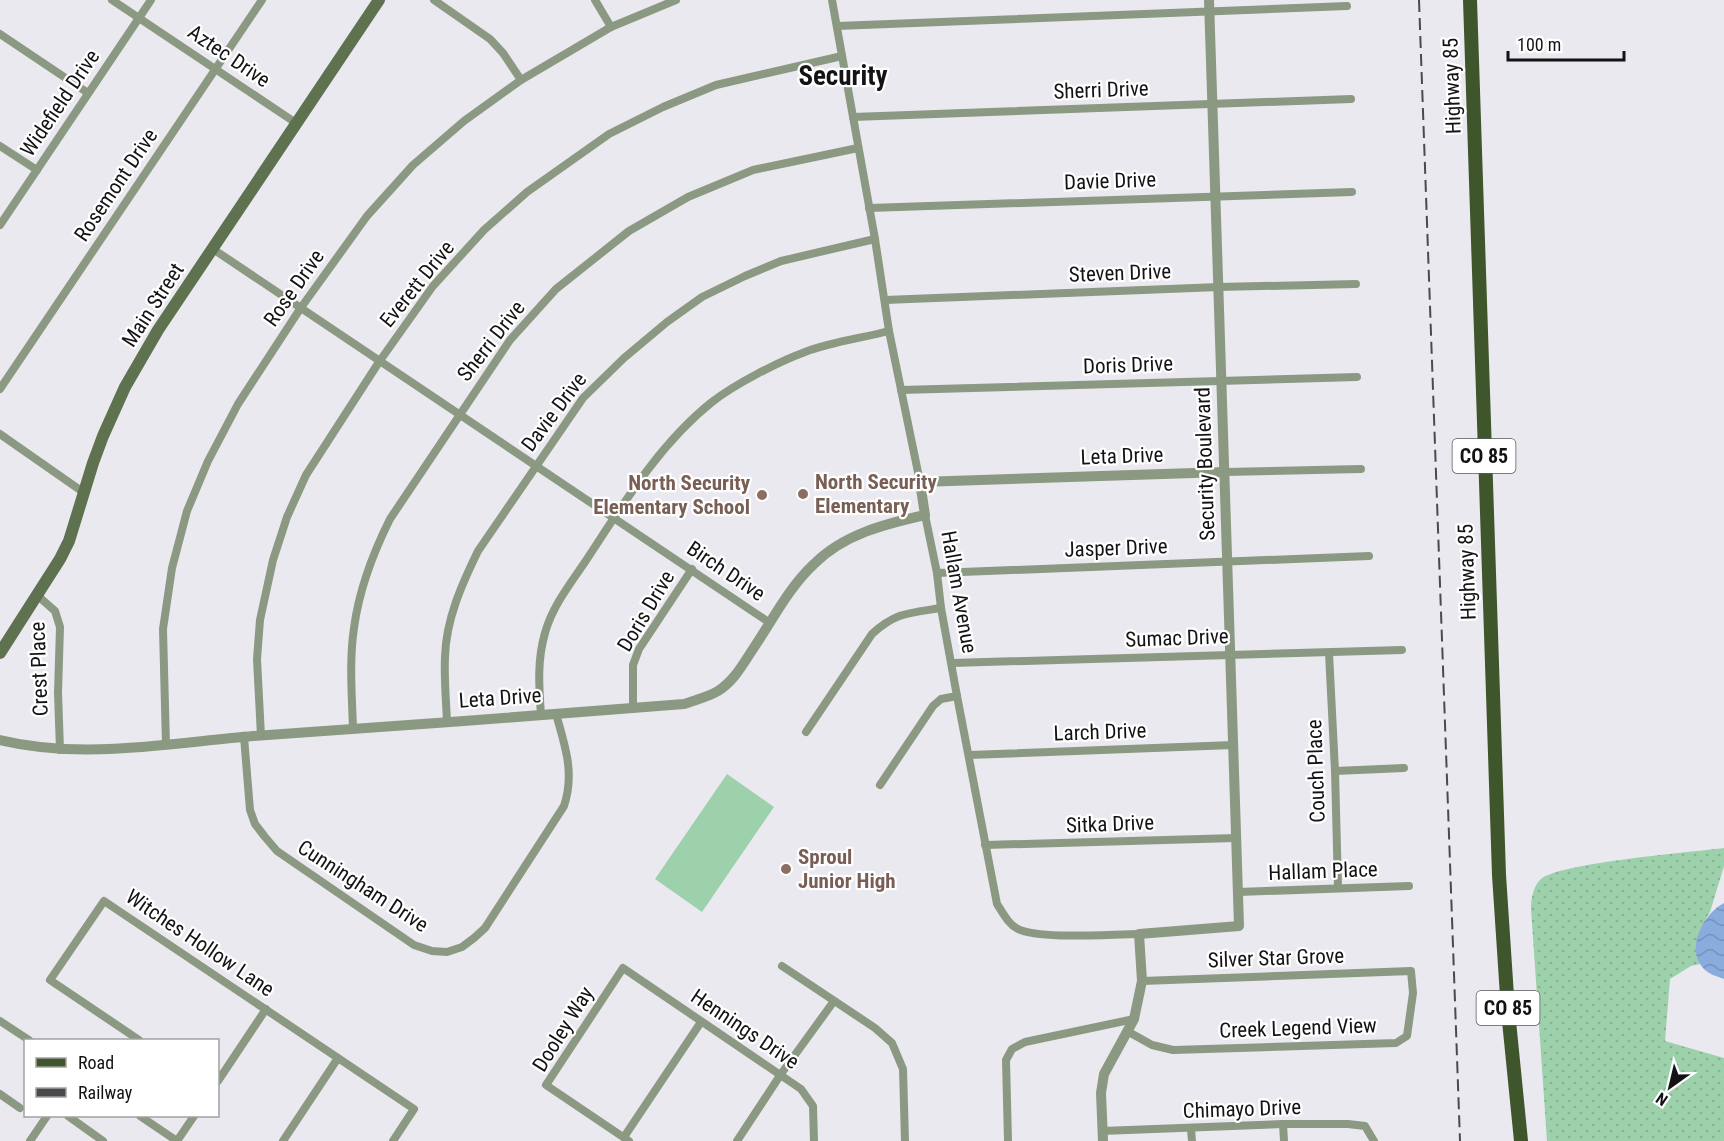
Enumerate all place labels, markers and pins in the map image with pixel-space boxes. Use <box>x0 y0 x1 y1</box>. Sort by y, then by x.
place label: North Security Elementary <box>815 470 937 518</box>
place label: North Security Elementary School <box>593 471 751 519</box>
marker: North Security Elementary <box>796 487 810 501</box>
marker: North Security Elementary School <box>755 488 769 502</box>
place label: Sproul Junior High <box>798 845 896 893</box>
marker: Sproul Junior High <box>779 862 793 876</box>

